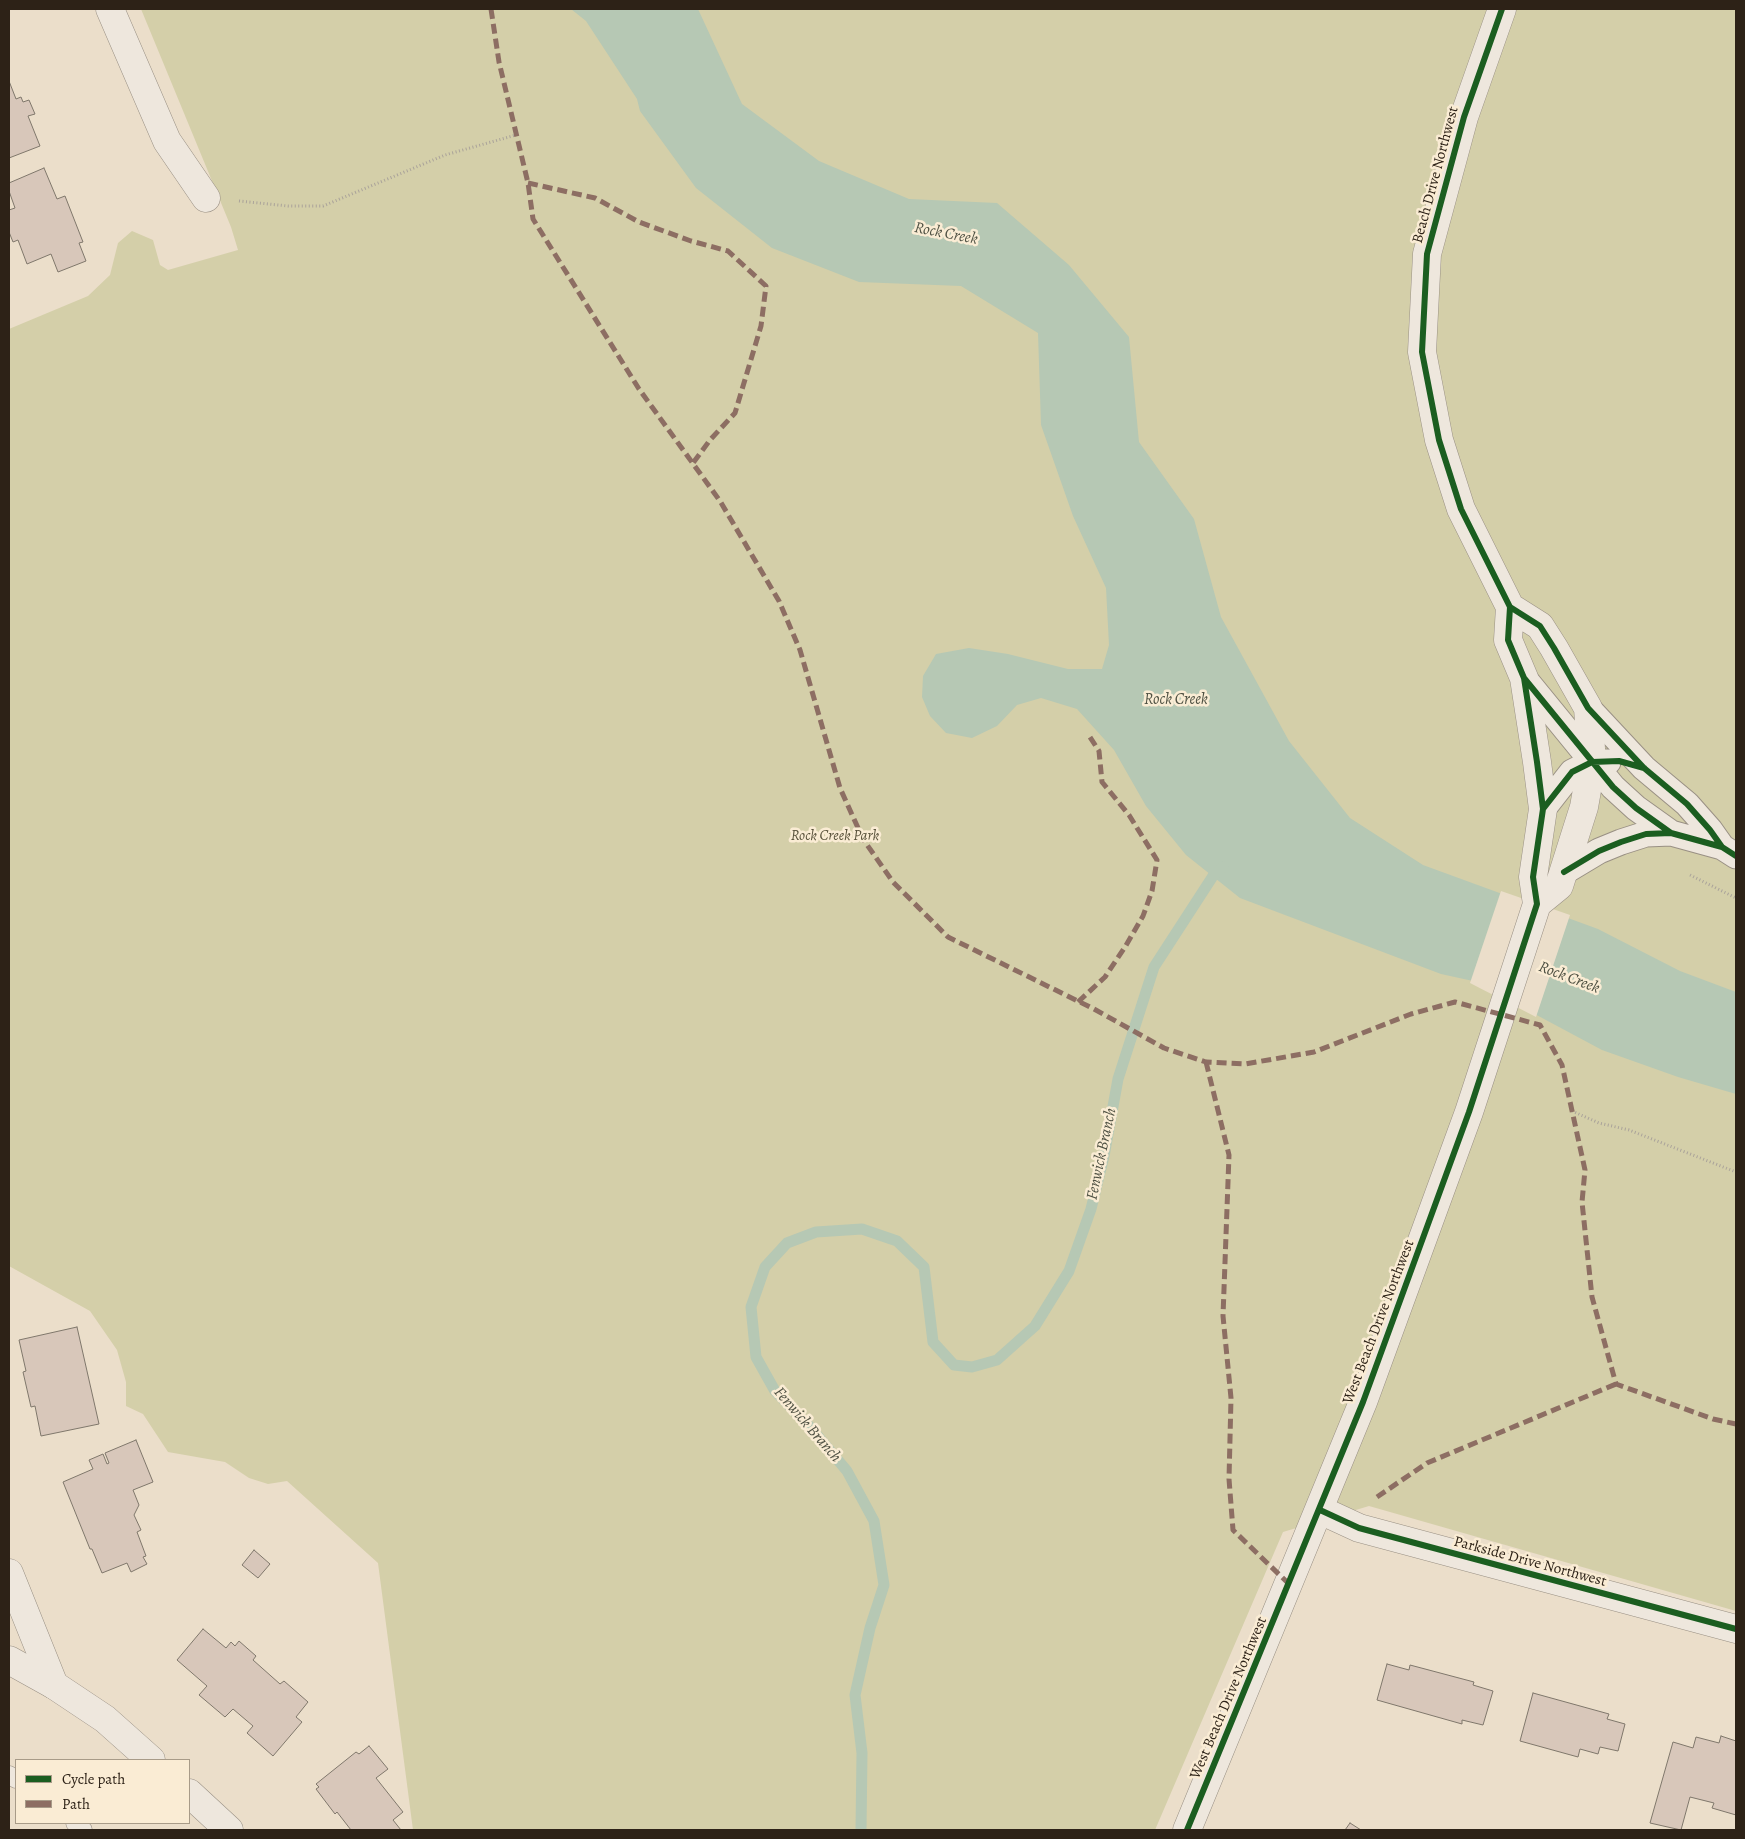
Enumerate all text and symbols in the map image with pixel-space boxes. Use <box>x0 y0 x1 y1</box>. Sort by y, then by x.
street label: Beach Drive Northwest <box>1409 105 1463 245</box>
water label: Rock Creek <box>913 218 979 250</box>
water label: Rock Creek <box>1144 690 1208 710</box>
park label: Rock Creek Park <box>791 827 879 845</box>
water label: Rock Creek <box>1536 958 1602 998</box>
water label: Fenwick Branch <box>1083 1106 1121 1202</box>
street label: West Beach Drive Northwest <box>1339 1237 1419 1407</box>
water label: Fenwick Branch <box>769 1383 845 1467</box>
street label: Parkside Drive Northwest <box>1452 1533 1608 1591</box>
street label: West Beach Drive Northwest <box>1187 1614 1271 1782</box>
legend <box>15 1759 190 1824</box>
text: Cycle path <box>62 1769 125 1789</box>
text: Path <box>62 1794 90 1814</box>

